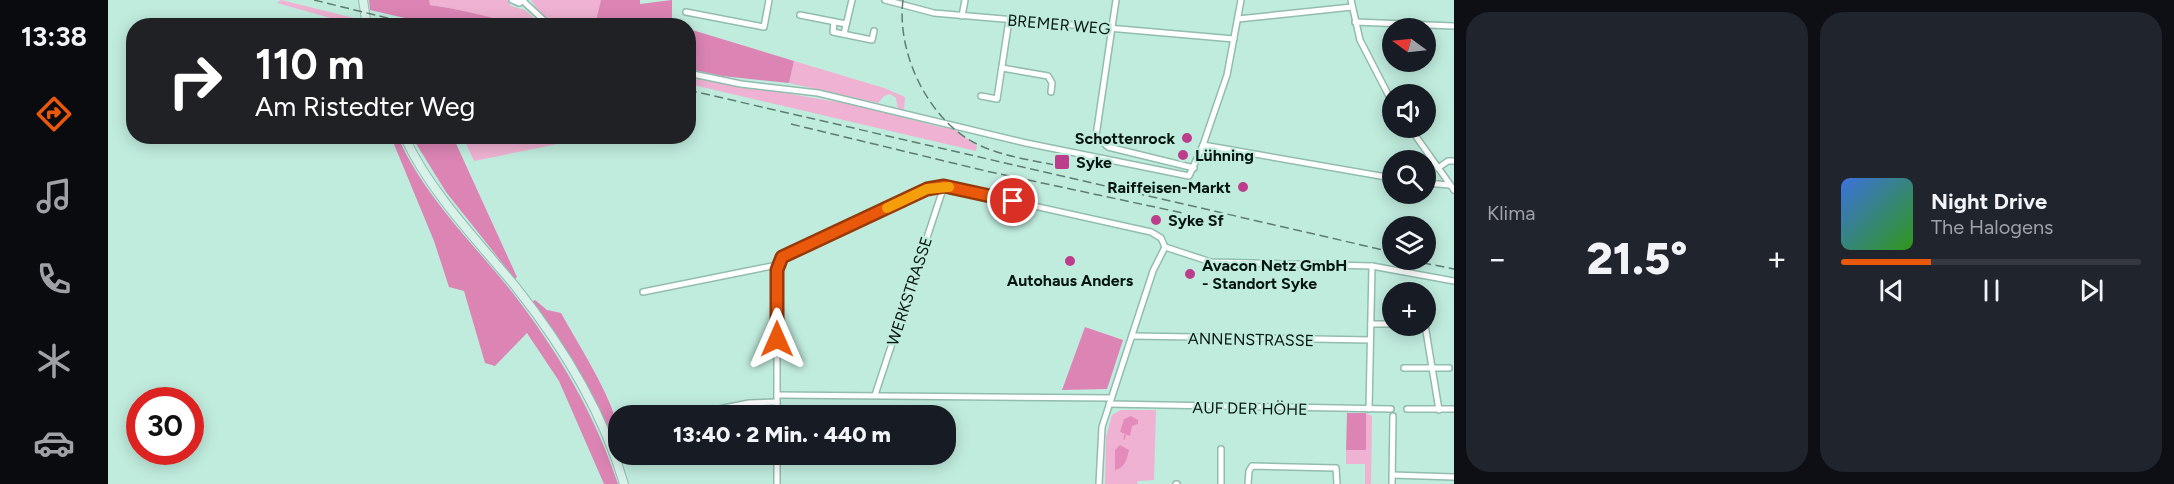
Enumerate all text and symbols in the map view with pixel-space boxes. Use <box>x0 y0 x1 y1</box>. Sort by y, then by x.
street label: BREMER WEG <box>1007 11 1111 38</box>
north arrow <box>1382 18 1436 72</box>
map controls <box>1382 18 1436 336</box>
text: 13:38 <box>21 20 87 53</box>
text: 110 m <box>255 39 364 90</box>
icon: right <box>156 42 234 120</box>
button: sound <box>1382 84 1436 138</box>
text: Am Ristedter Weg <box>255 90 475 123</box>
icon: directions <box>33 93 75 135</box>
place label: Schottenrock <box>1075 129 1175 148</box>
marker: Schottenrock <box>1180 131 1194 145</box>
place label: Lühning <box>1195 146 1254 165</box>
marker: Lühning <box>1176 148 1190 162</box>
button: search <box>1382 150 1436 204</box>
marker: Syke <box>1053 153 1071 171</box>
place label: Syke <box>1076 153 1112 172</box>
icon: music <box>33 175 75 217</box>
pin <box>987 175 1038 226</box>
place label: Raiffeisen-Markt <box>1107 178 1231 197</box>
marker: Raiffeisen-Markt <box>1236 180 1250 194</box>
icon: arrive <box>996 184 1029 217</box>
text: Night Drive <box>1931 188 2047 215</box>
text: Klima <box>1487 201 1535 225</box>
place label: Syke Sf <box>1168 211 1225 230</box>
marker: Syke Sf <box>1149 213 1163 227</box>
text: The Halogens <box>1931 215 2053 239</box>
button: layers <box>1382 216 1436 270</box>
text: 21.5° <box>1586 231 1688 285</box>
street label: WERKSTRASSE <box>883 234 936 348</box>
text: − <box>1487 239 1508 278</box>
text: + <box>1766 239 1787 278</box>
marker: Autohaus Anders <box>1063 254 1077 268</box>
place label: Avacon Netz GmbH - Standort Syke <box>1202 256 1347 293</box>
icon: phone <box>33 258 75 300</box>
marker: Avacon Netz GmbH - Standort Syke <box>1183 267 1197 281</box>
place label: Autohaus Anders <box>1007 271 1134 290</box>
icon: previous <box>1875 274 1908 307</box>
icon: pause <box>1975 274 2008 307</box>
icon: next <box>2075 274 2108 307</box>
button: + <box>1382 282 1436 336</box>
position arrow <box>745 307 809 371</box>
street label: ANNENSTRASSE <box>1188 329 1314 350</box>
icon: climate <box>33 340 75 382</box>
speed limit sign: 30 <box>126 387 204 465</box>
street label: AUF DER HÖHE <box>1192 398 1308 419</box>
text: 13:40 · 2 Min. · 440 m <box>673 421 891 448</box>
icon: car <box>33 422 75 464</box>

